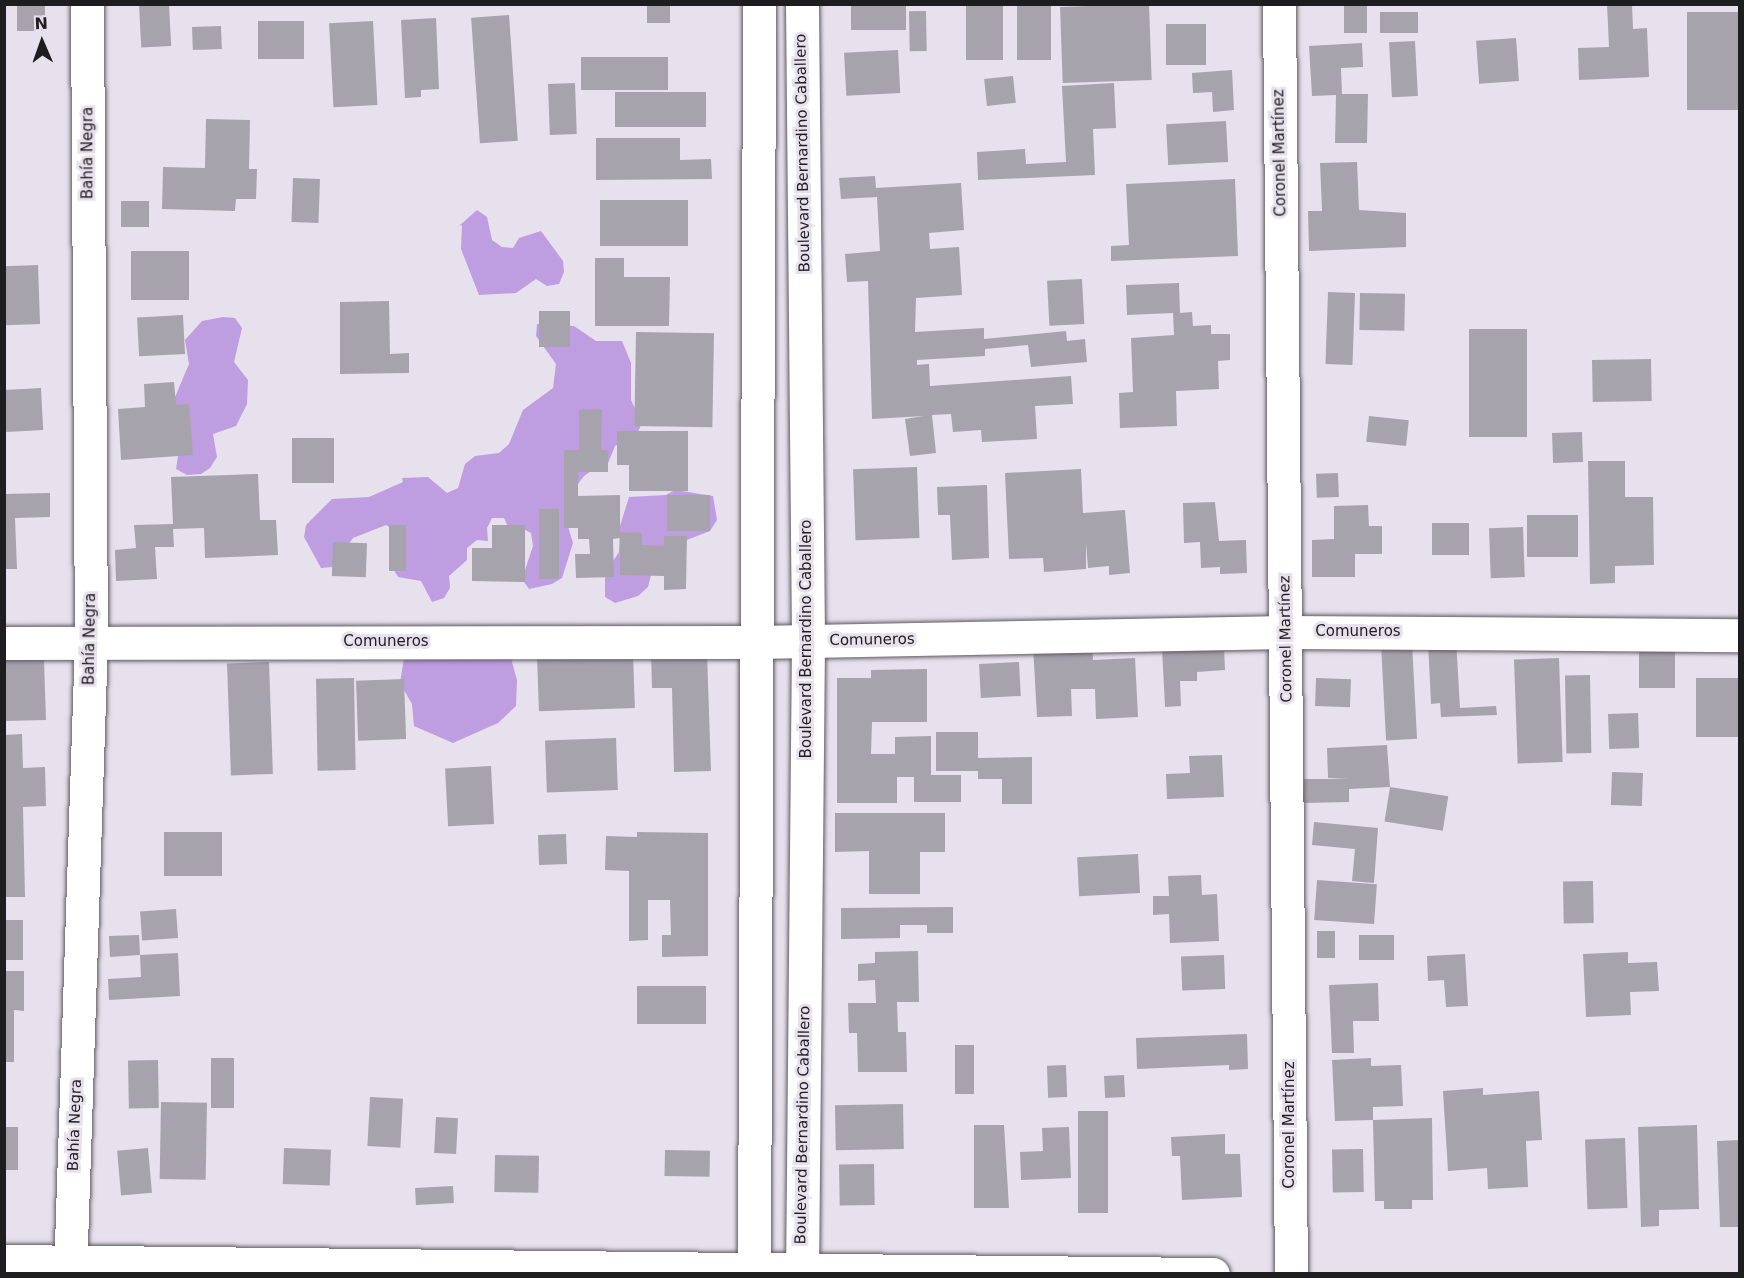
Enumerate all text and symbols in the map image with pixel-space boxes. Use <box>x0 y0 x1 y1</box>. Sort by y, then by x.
north arrow <box>12 12 72 72</box>
text: N <box>34 14 48 33</box>
street label: Boulevard Bernardino Caballero <box>792 33 814 273</box>
street label: Coronel Martínez <box>1270 89 1290 217</box>
street label: Bahía Negra <box>79 107 97 199</box>
street label: Boulevard Bernardino Caballero <box>798 520 816 758</box>
street label: Coronel Martínez <box>1276 575 1296 703</box>
street label: Bahía Negra <box>80 593 100 685</box>
street label: Comuneros <box>1315 623 1401 641</box>
street label: Comuneros <box>829 630 915 650</box>
street label: Comuneros <box>343 633 429 651</box>
street label: Boulevard Bernardino Caballero <box>792 1005 814 1245</box>
street label: Coronel Martínez <box>1281 1061 1299 1189</box>
street label: Bahía Negra <box>64 1078 86 1172</box>

